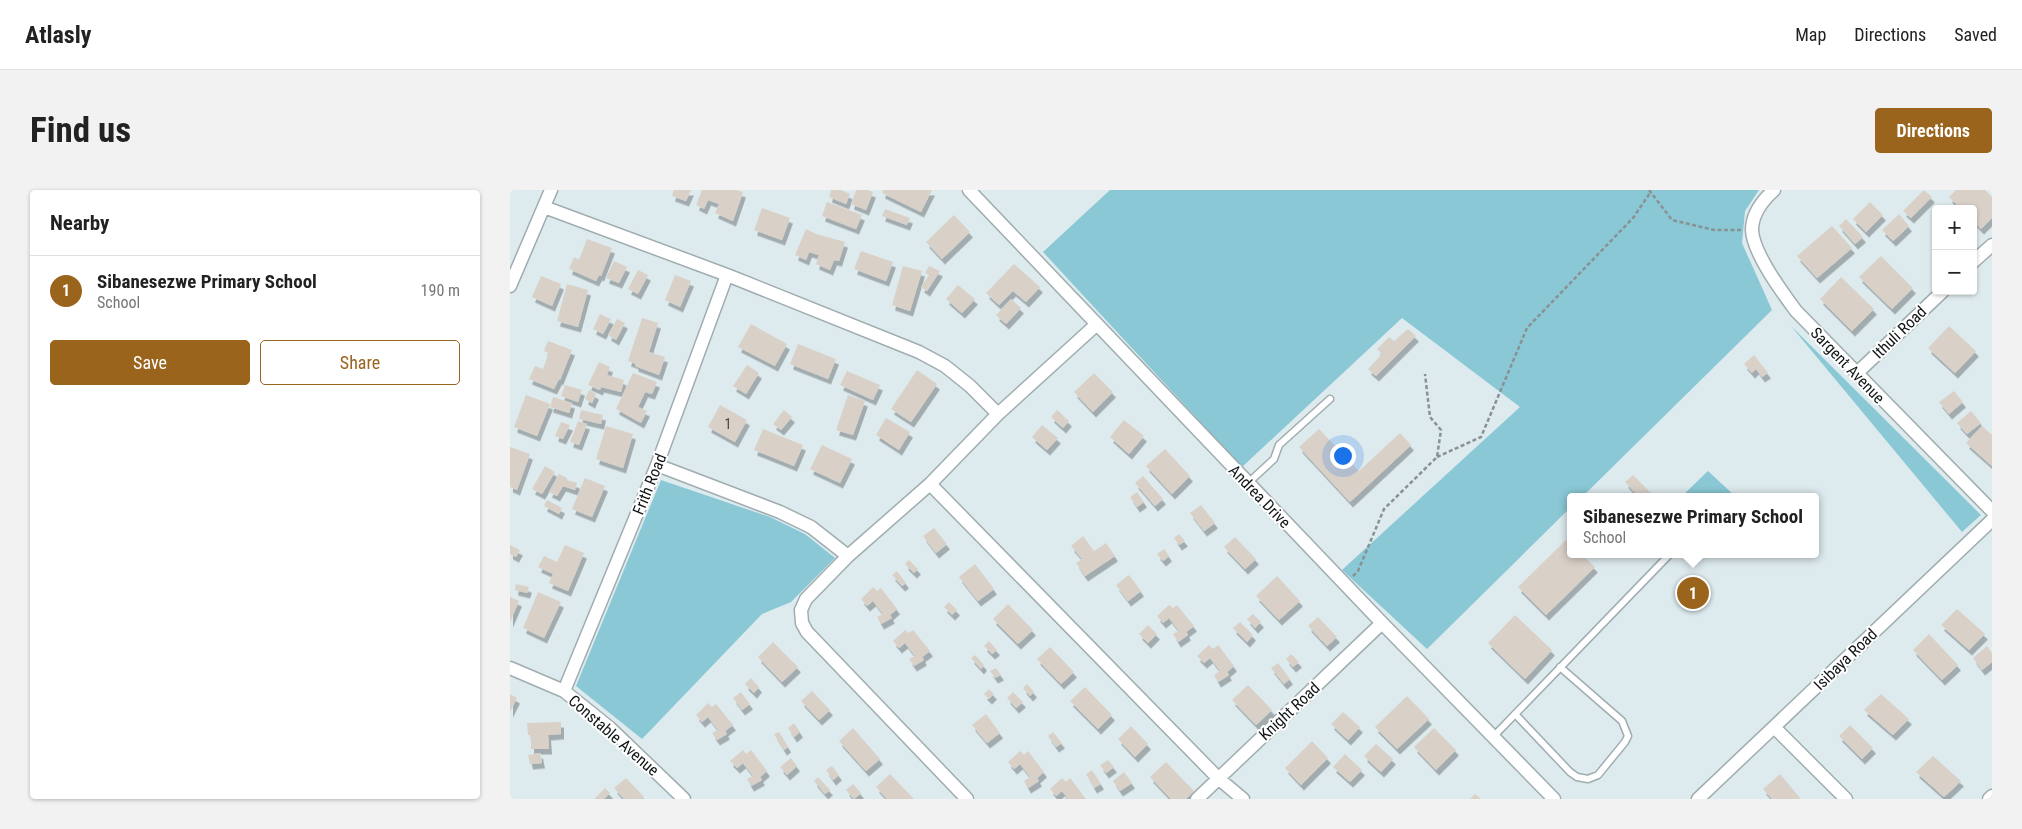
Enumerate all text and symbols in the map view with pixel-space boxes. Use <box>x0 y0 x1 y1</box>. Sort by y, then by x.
text: Atlasly <box>25 21 91 49</box>
text: Map <box>1795 24 1826 45</box>
text: Directions <box>1854 24 1926 45</box>
text: Saved <box>1954 24 1997 45</box>
button: Directions <box>1875 108 1992 153</box>
text: Find us <box>30 110 131 151</box>
map controls <box>1932 205 1977 295</box>
button: + <box>1932 205 1977 250</box>
text: Nearby <box>50 211 109 235</box>
button: − <box>1932 250 1977 295</box>
text: Sibanesezwe Primary School <box>97 270 317 293</box>
text: 1 <box>62 281 70 300</box>
text: 190 m <box>421 281 460 300</box>
text: School <box>97 293 140 312</box>
street label: Ithuli Road <box>1869 302 1930 363</box>
street label: Sargent Avenue <box>1807 323 1889 407</box>
button: Save <box>50 340 250 385</box>
button: Share <box>260 340 460 385</box>
house number: 1 <box>725 416 731 432</box>
your location <box>1330 443 1356 469</box>
street label: Frith Road <box>629 451 670 518</box>
street label: Andrea Drive <box>1225 461 1294 532</box>
popup <box>1567 493 1819 558</box>
text: Sibanesezwe Primary School <box>1583 505 1803 528</box>
text: School <box>1583 528 1626 547</box>
pin: 1 <box>1677 574 1709 612</box>
street label: Isibaya Road <box>1810 625 1881 694</box>
street label: Knight Road <box>1255 678 1324 744</box>
street label: Constable Avenue <box>565 691 663 780</box>

